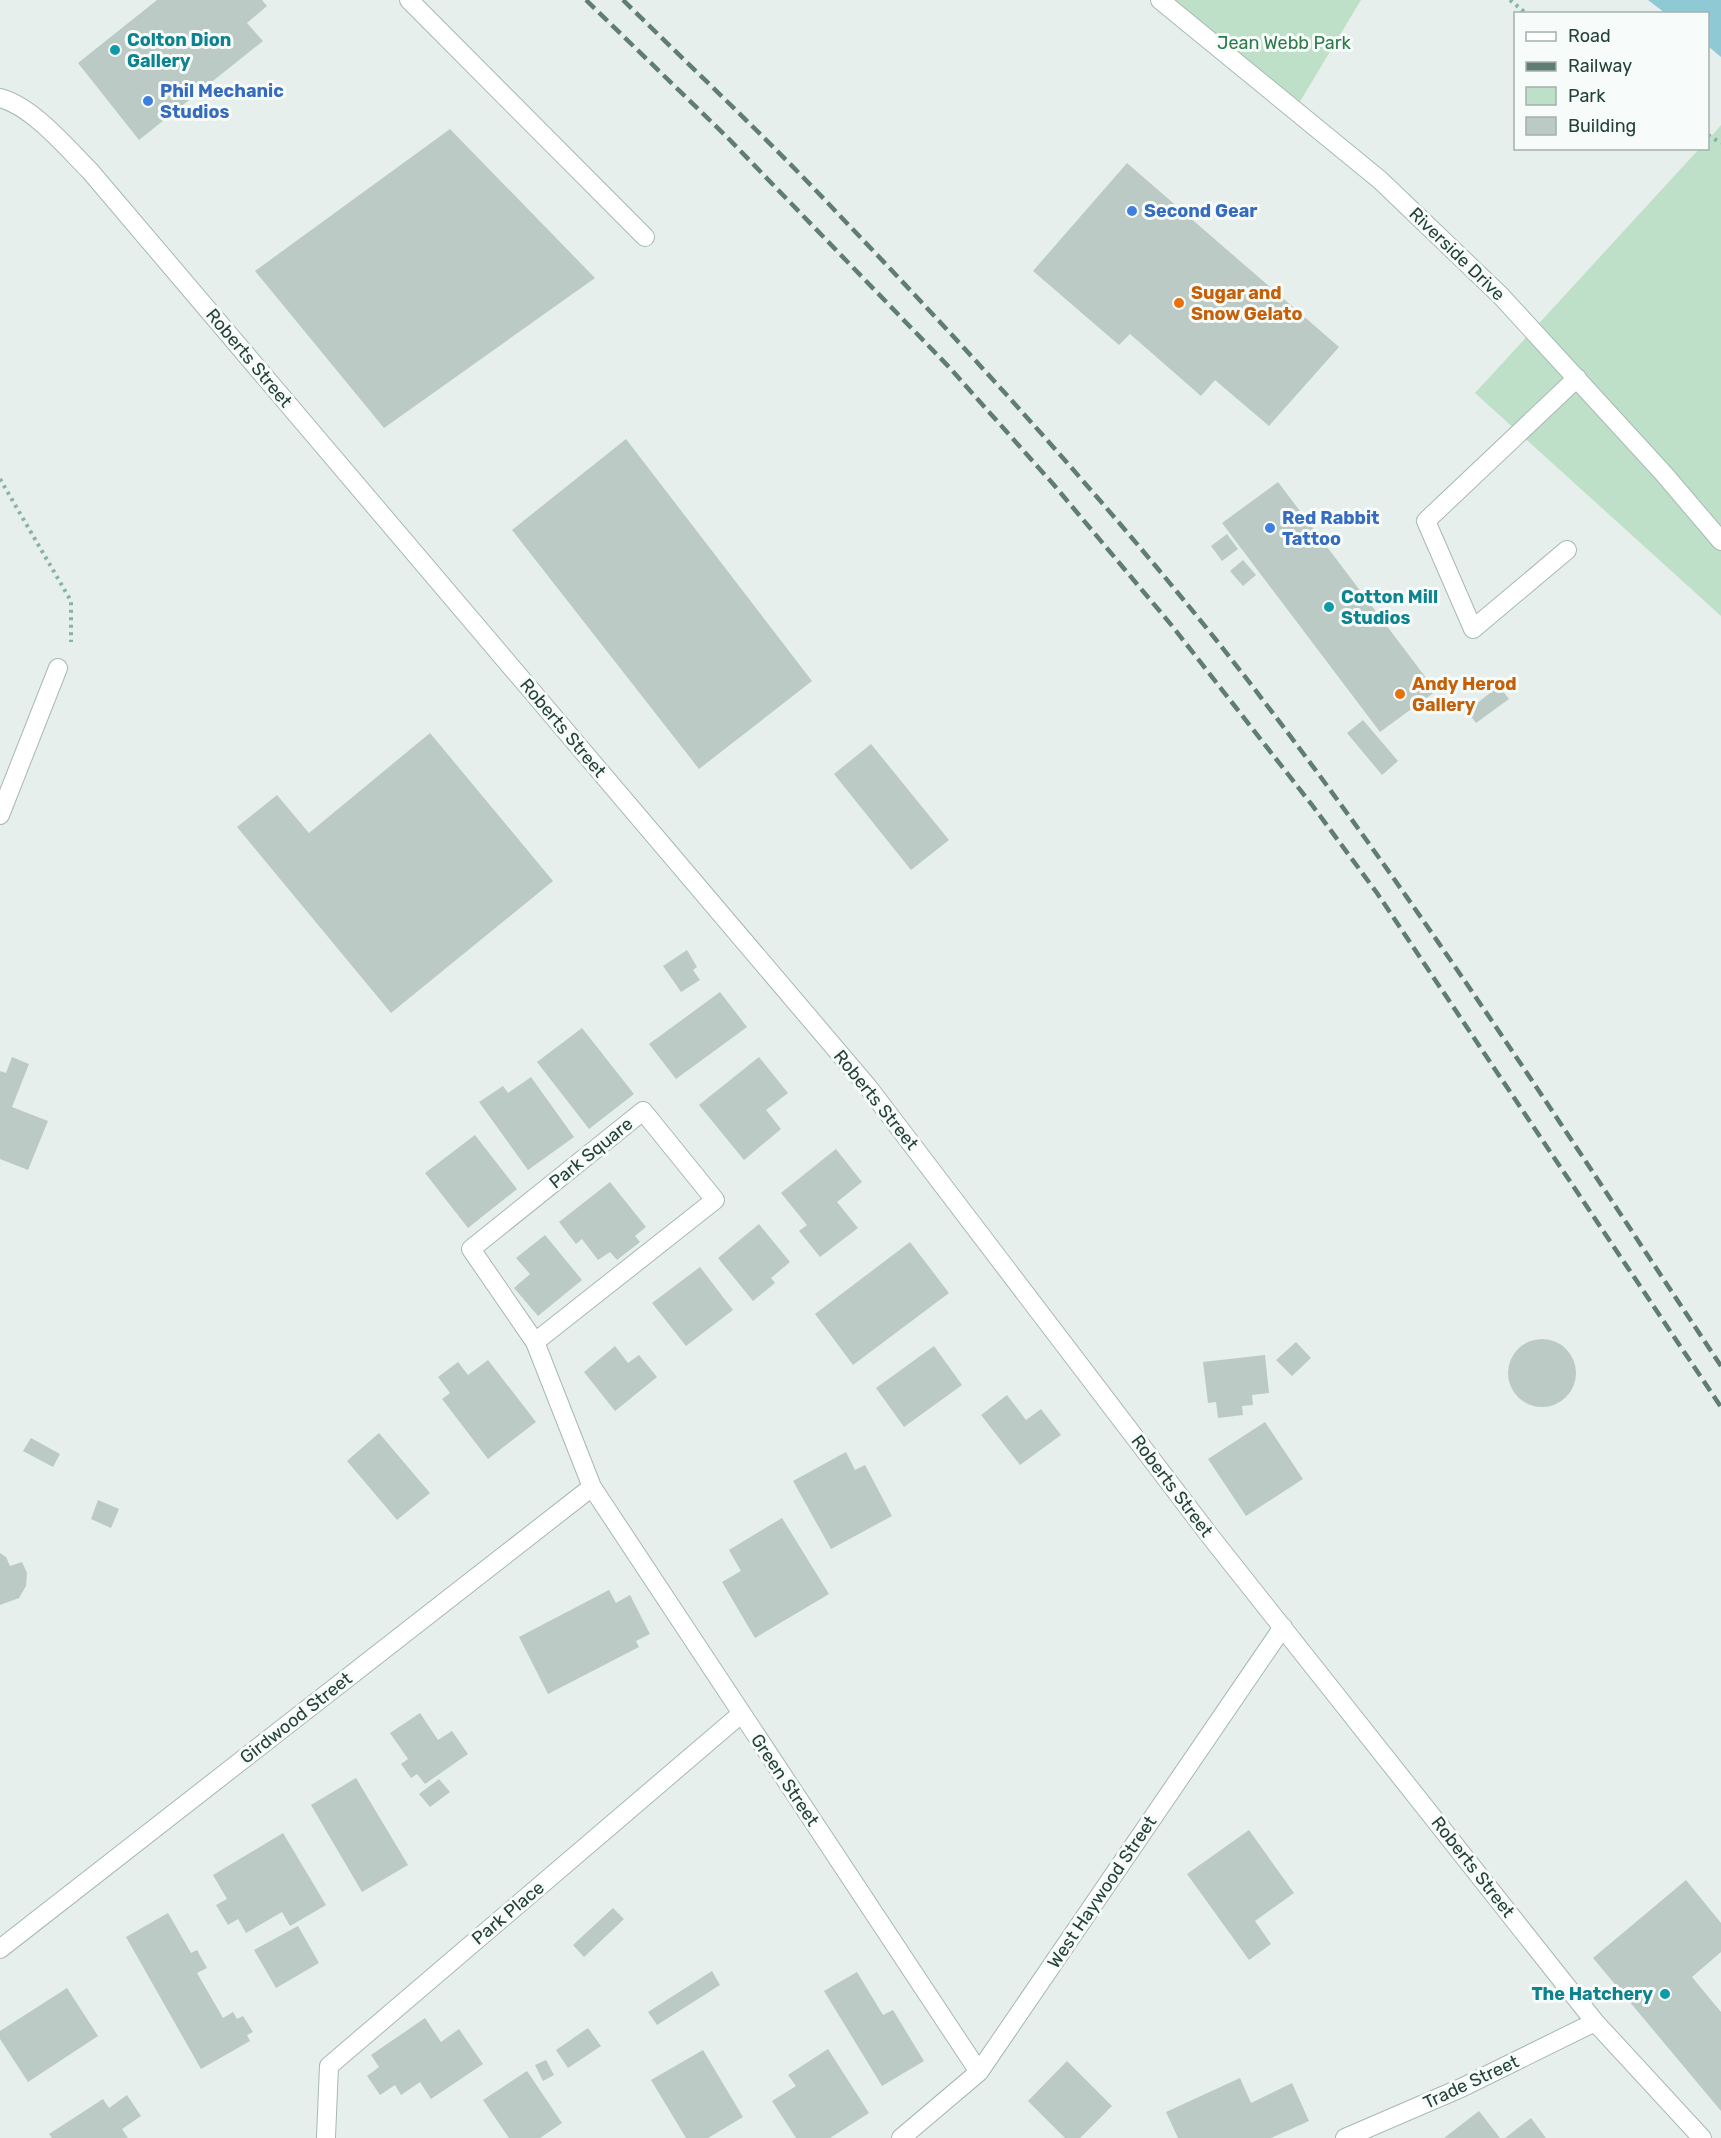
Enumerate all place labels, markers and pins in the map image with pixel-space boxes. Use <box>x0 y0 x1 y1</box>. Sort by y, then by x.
place label: Colton Dion Gallery <box>127 29 231 72</box>
marker: Colton Dion Gallery <box>108 43 122 57</box>
place label: Phil Mechanic Studios <box>160 80 284 123</box>
marker: Phil Mechanic Studios <box>141 94 155 108</box>
place label: Second Gear <box>1144 200 1257 222</box>
marker: Second Gear <box>1125 204 1139 218</box>
place label: Sugar and Snow Gelato <box>1191 282 1303 325</box>
marker: Sugar and Snow Gelato <box>1172 296 1186 310</box>
place label: Red Rabbit Tattoo <box>1282 507 1380 550</box>
marker: Red Rabbit Tattoo <box>1263 521 1277 535</box>
place label: Cotton Mill Studios <box>1341 586 1438 629</box>
marker: Cotton Mill Studios <box>1322 600 1336 614</box>
place label: Andy Herod Gallery <box>1412 673 1517 716</box>
marker: Andy Herod Gallery <box>1393 687 1407 701</box>
place label: The Hatchery <box>1531 1983 1653 2005</box>
marker: The Hatchery <box>1658 1987 1672 2001</box>

